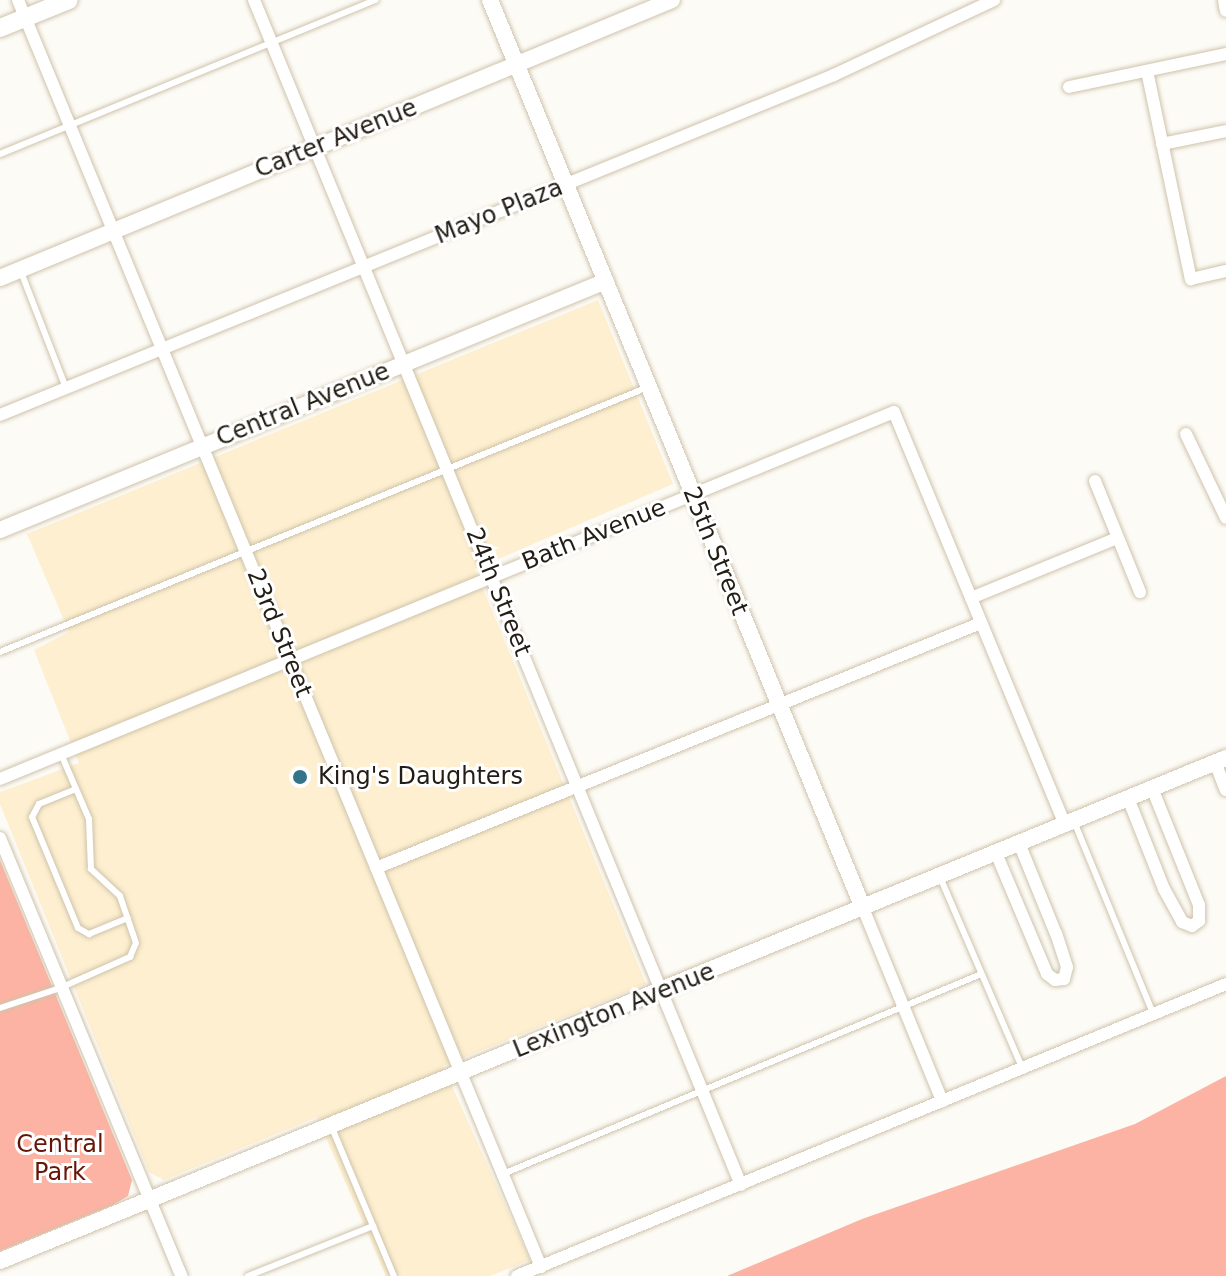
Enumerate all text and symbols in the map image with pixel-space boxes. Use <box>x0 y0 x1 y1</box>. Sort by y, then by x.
street label: Carter Avenue <box>251 93 421 185</box>
street label: Mayo Plaza <box>431 173 567 251</box>
street label: Central Avenue <box>212 357 394 453</box>
street label: 25th Street <box>676 483 754 619</box>
street label: Bath Avenue <box>518 493 670 577</box>
street label: 24th Street <box>459 524 537 660</box>
street label: 23rd Street <box>240 565 318 701</box>
place label: King's Daughters <box>318 763 523 791</box>
marker: King's Daughters <box>289 766 311 788</box>
street label: Lexington Avenue <box>509 957 719 1065</box>
park label: Central Park <box>16 1131 104 1187</box>

